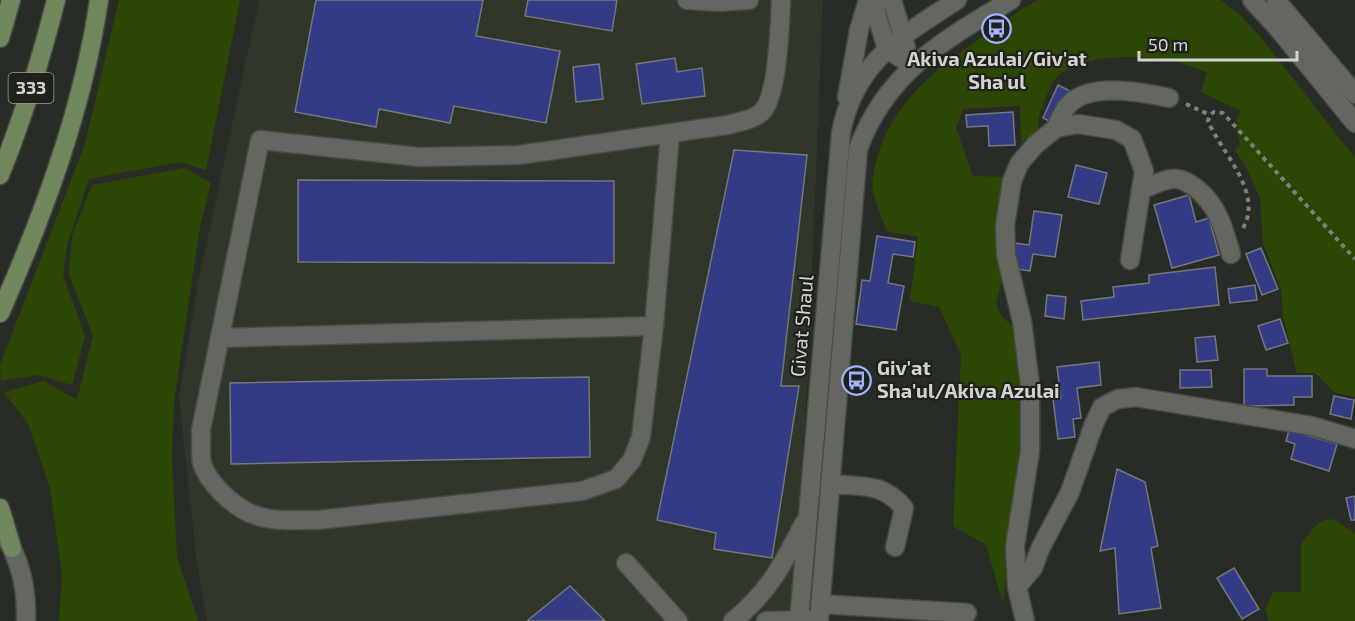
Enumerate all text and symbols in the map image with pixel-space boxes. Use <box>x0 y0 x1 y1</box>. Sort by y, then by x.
bus stop icon: Akiva Azulai/Giv'at Sha'ul <box>981 12 1013 44</box>
scale bar <box>1139 24 1296 62</box>
text: 50 m <box>1148 33 1188 55</box>
place label: Akiva Azulai/Giv'at Sha'ul <box>907 46 1087 93</box>
road number: 333 <box>9 73 54 103</box>
street label: Givat Shaul <box>785 274 817 378</box>
place label: Giv'at Sha'ul/Akiva Azulai <box>877 355 1060 402</box>
bus stop icon: Giv'at Sha'ul/Akiva Azulai <box>840 364 872 396</box>

